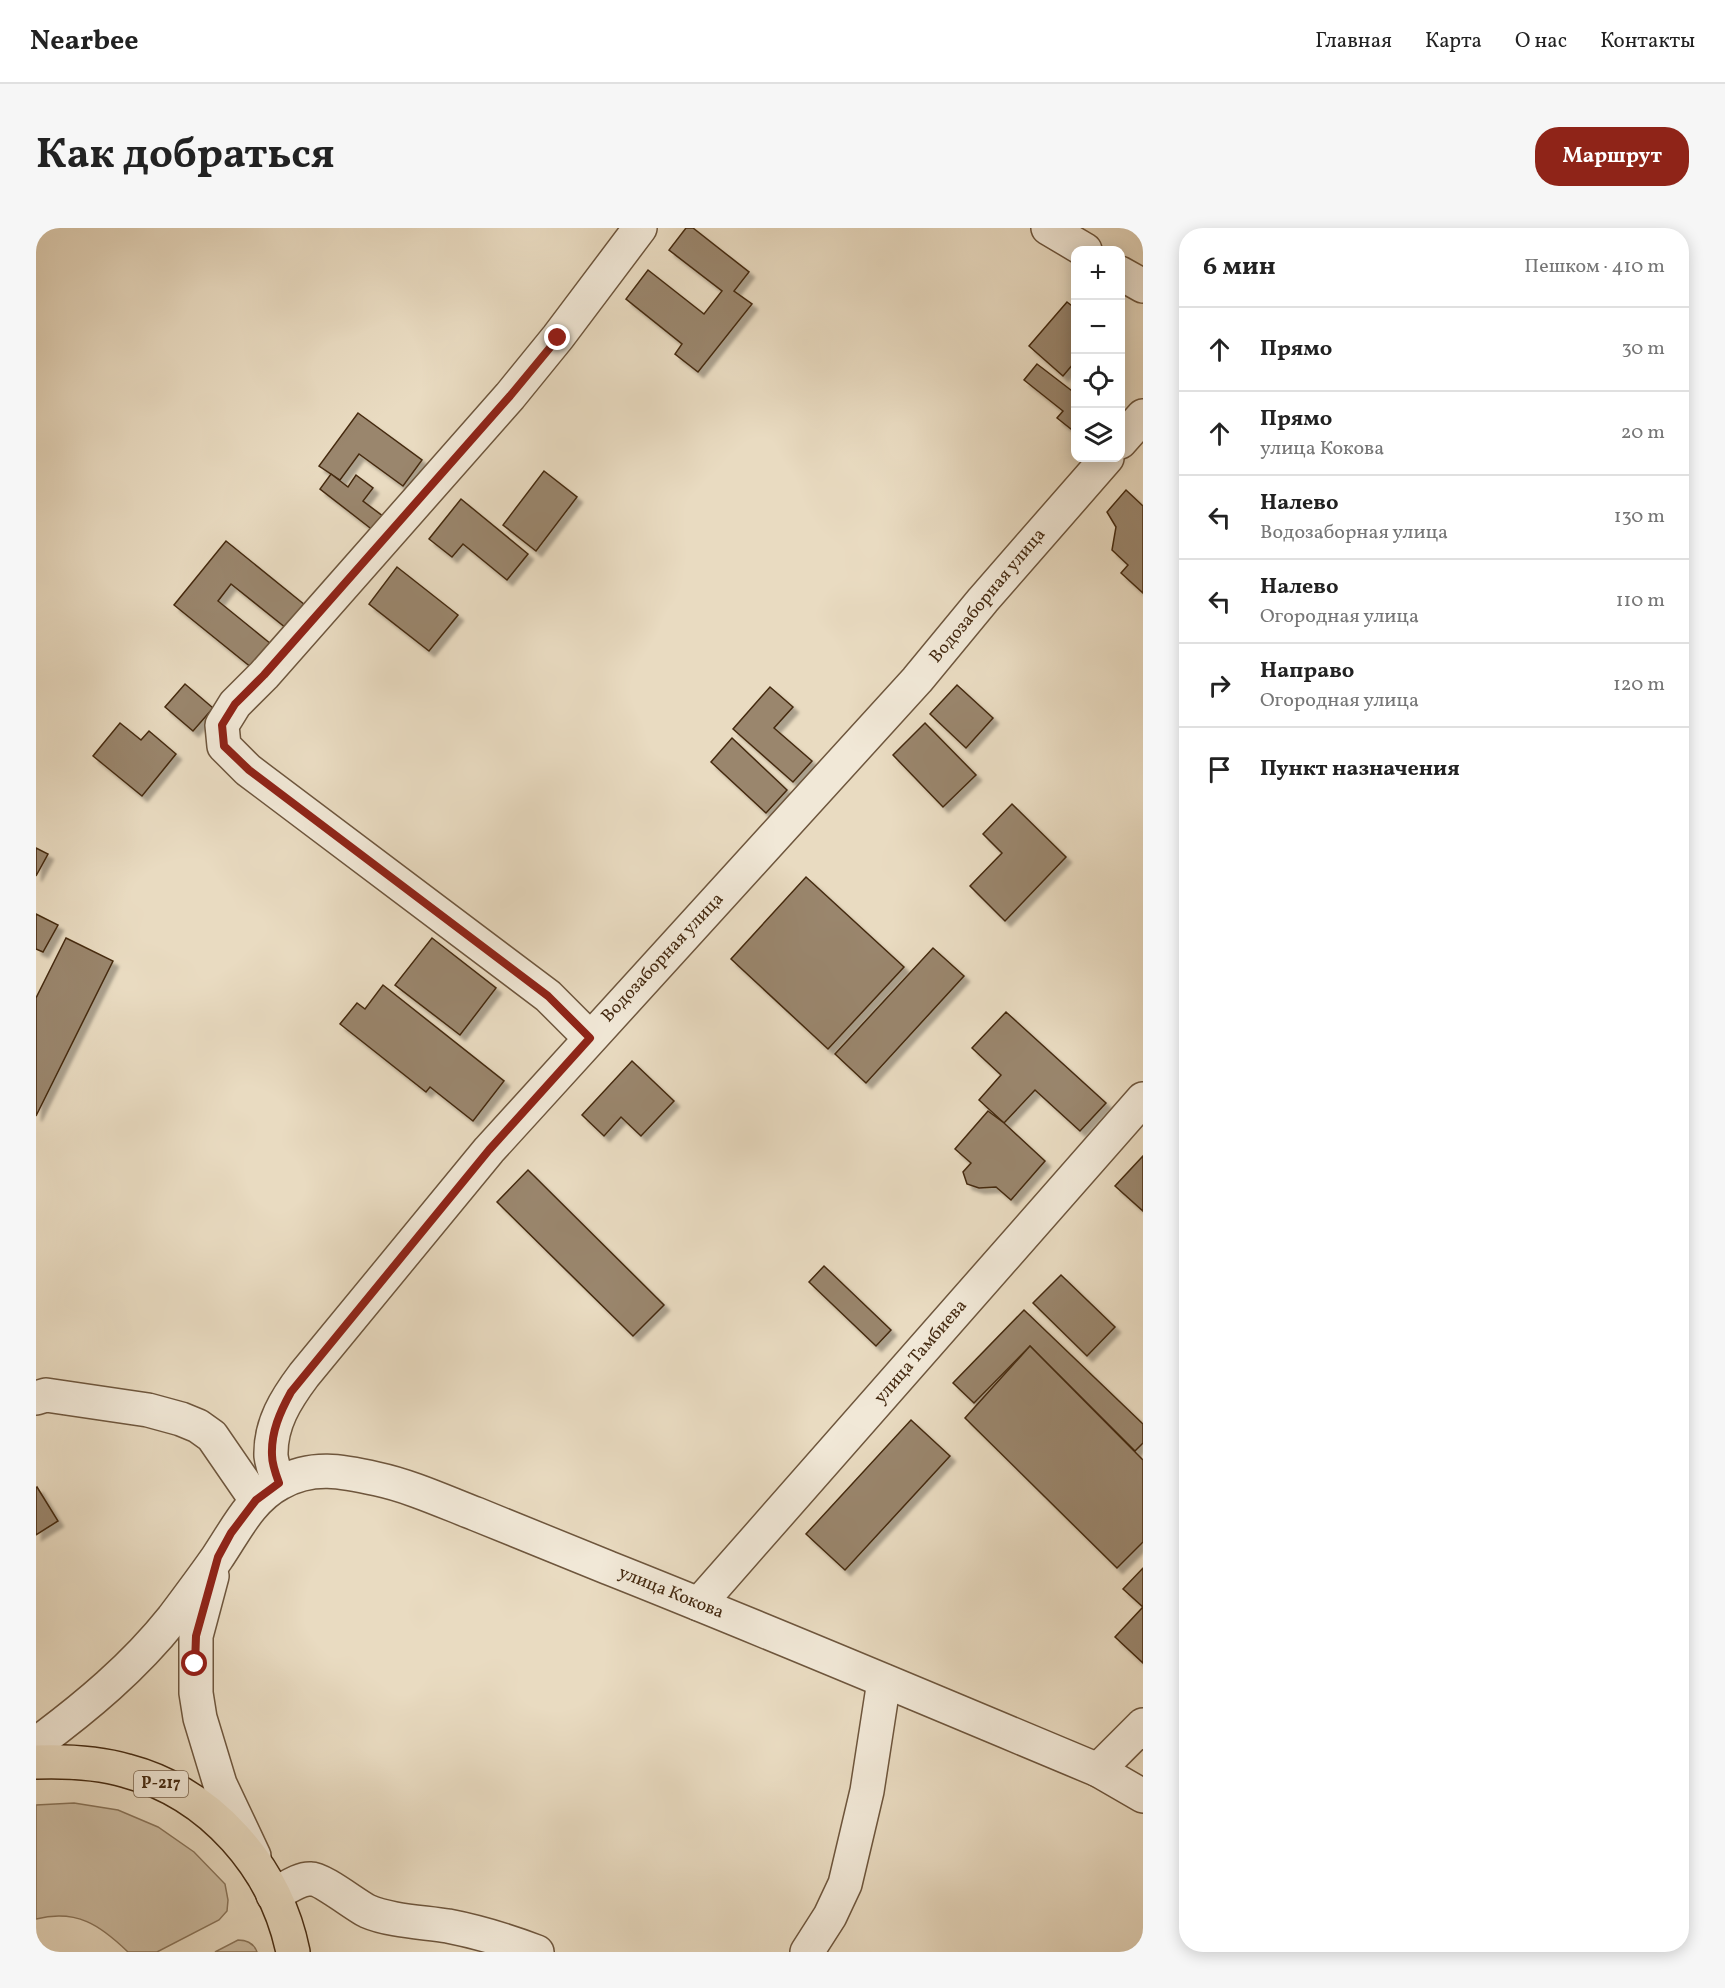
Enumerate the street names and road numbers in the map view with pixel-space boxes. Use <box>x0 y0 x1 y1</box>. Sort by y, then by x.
street label: Водозаборная улица <box>924 523 1052 669</box>
street label: Водозаборная улица <box>596 888 730 1028</box>
street label: улица Тамбиева <box>869 1294 973 1410</box>
street label: улица Кокова <box>615 1560 728 1626</box>
road number: Р-217 <box>134 1771 188 1797</box>

